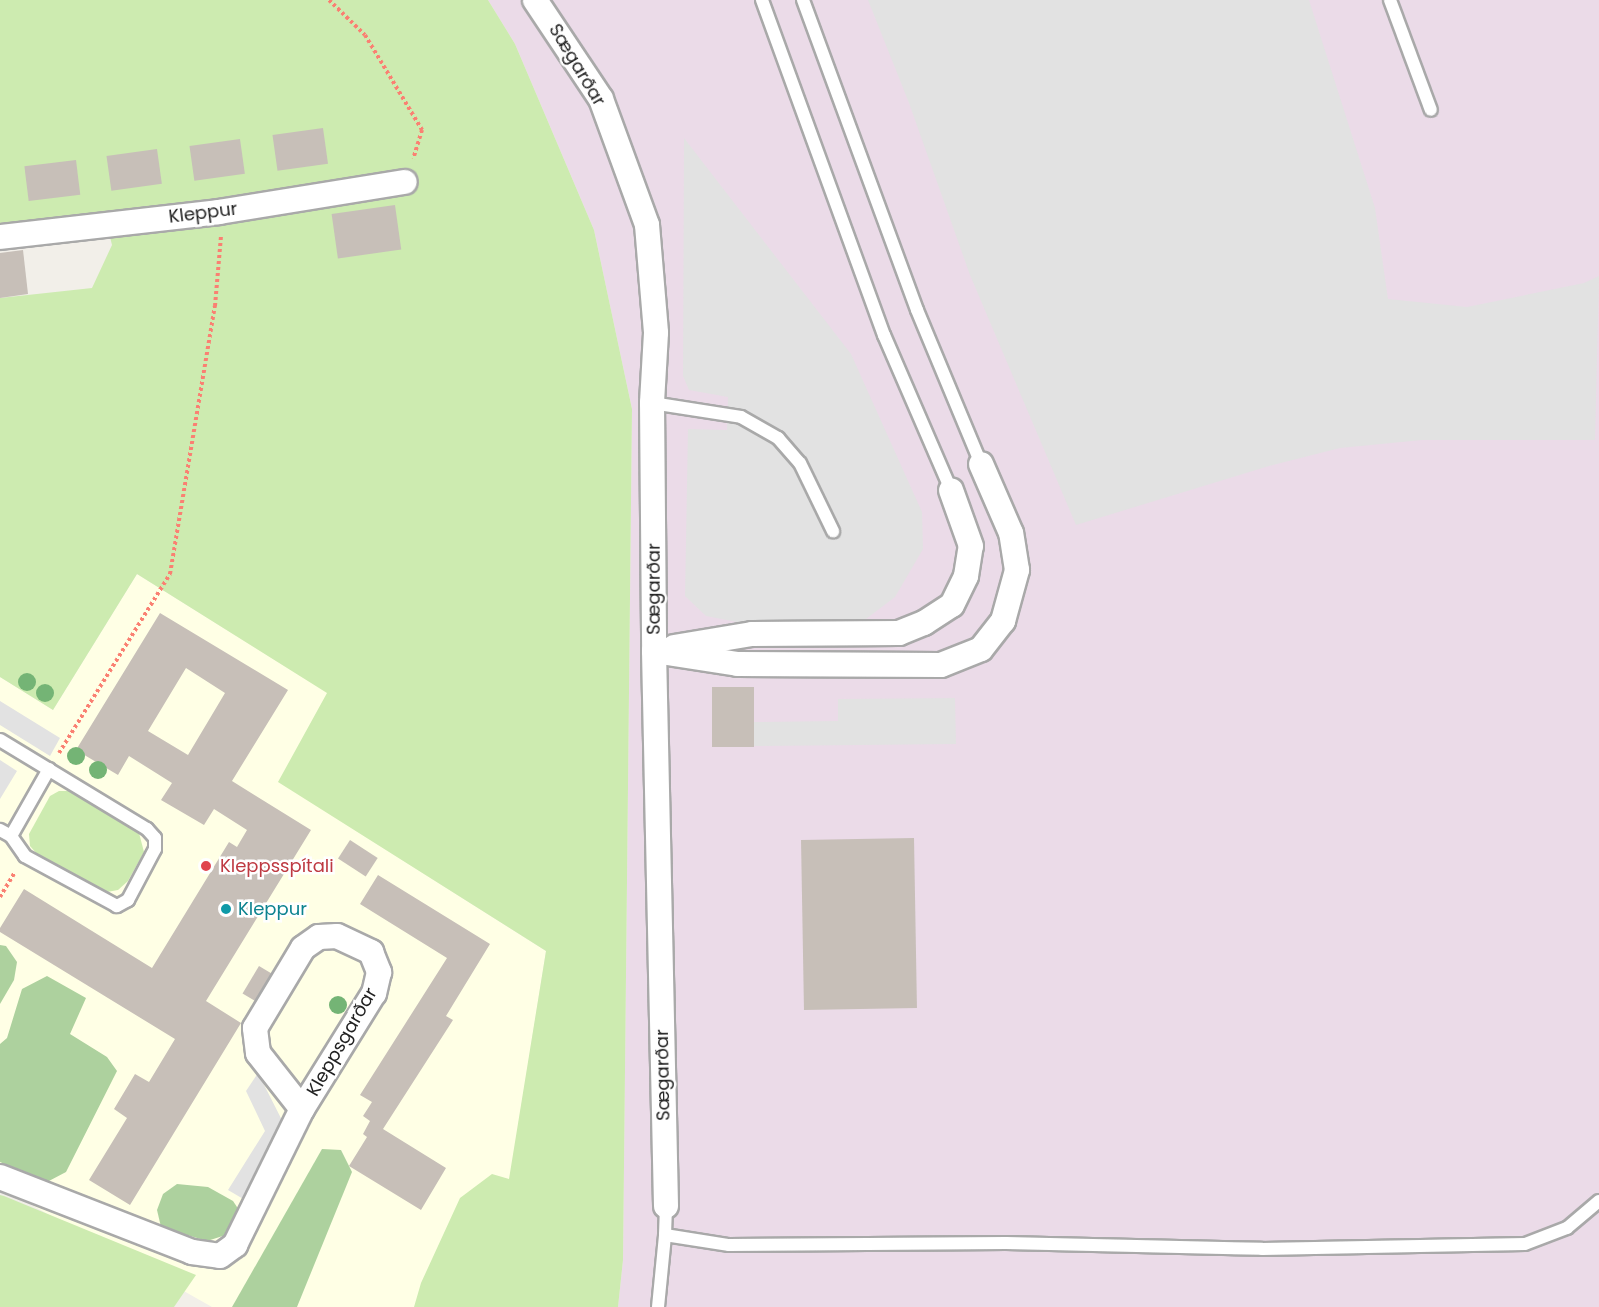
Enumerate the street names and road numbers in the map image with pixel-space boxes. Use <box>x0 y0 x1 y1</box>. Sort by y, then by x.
street label: Sægarðar <box>544 20 610 110</box>
street label: Kleppur <box>167 198 239 228</box>
street label: Sægarðar <box>643 543 665 635</box>
street label: Kleppsgarðar <box>302 984 382 1100</box>
street label: Sægarðar <box>651 1029 675 1121</box>

